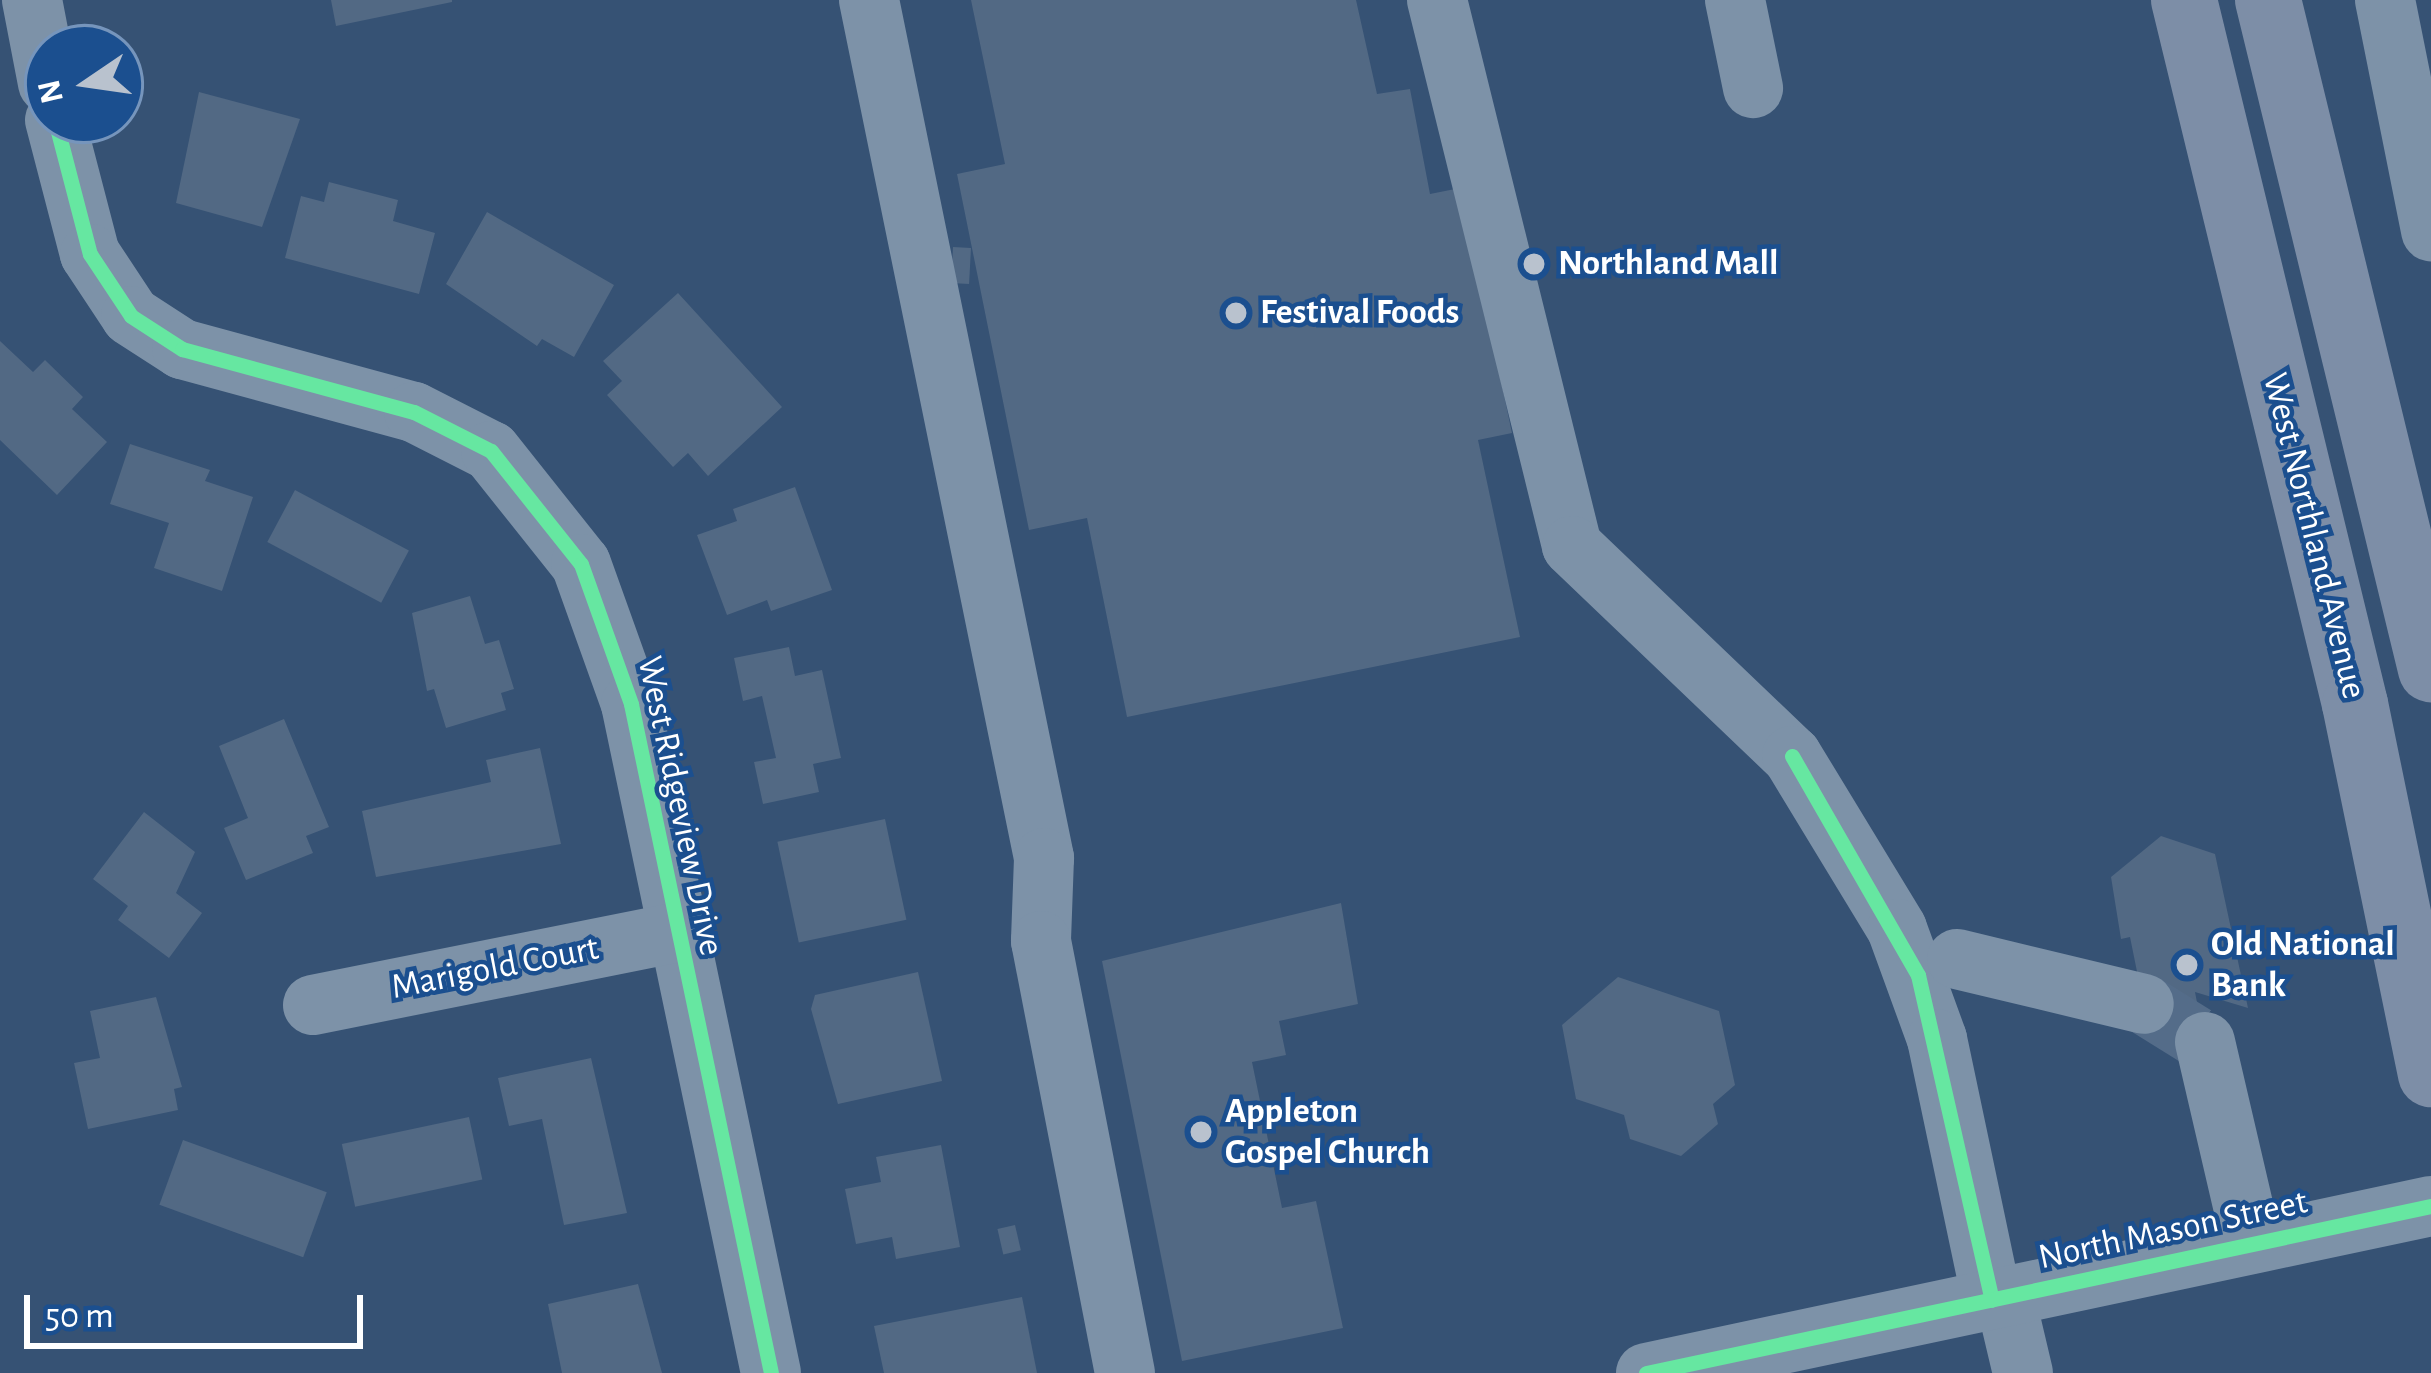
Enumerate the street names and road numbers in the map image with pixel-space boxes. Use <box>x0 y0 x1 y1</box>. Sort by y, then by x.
street label: West Northland Avenue <box>2253 369 2375 703</box>
street label: West Ridgeview Drive <box>627 652 733 960</box>
street label: Marigold Court <box>388 927 602 1009</box>
street label: North Mason Street <box>2035 1180 2311 1280</box>

